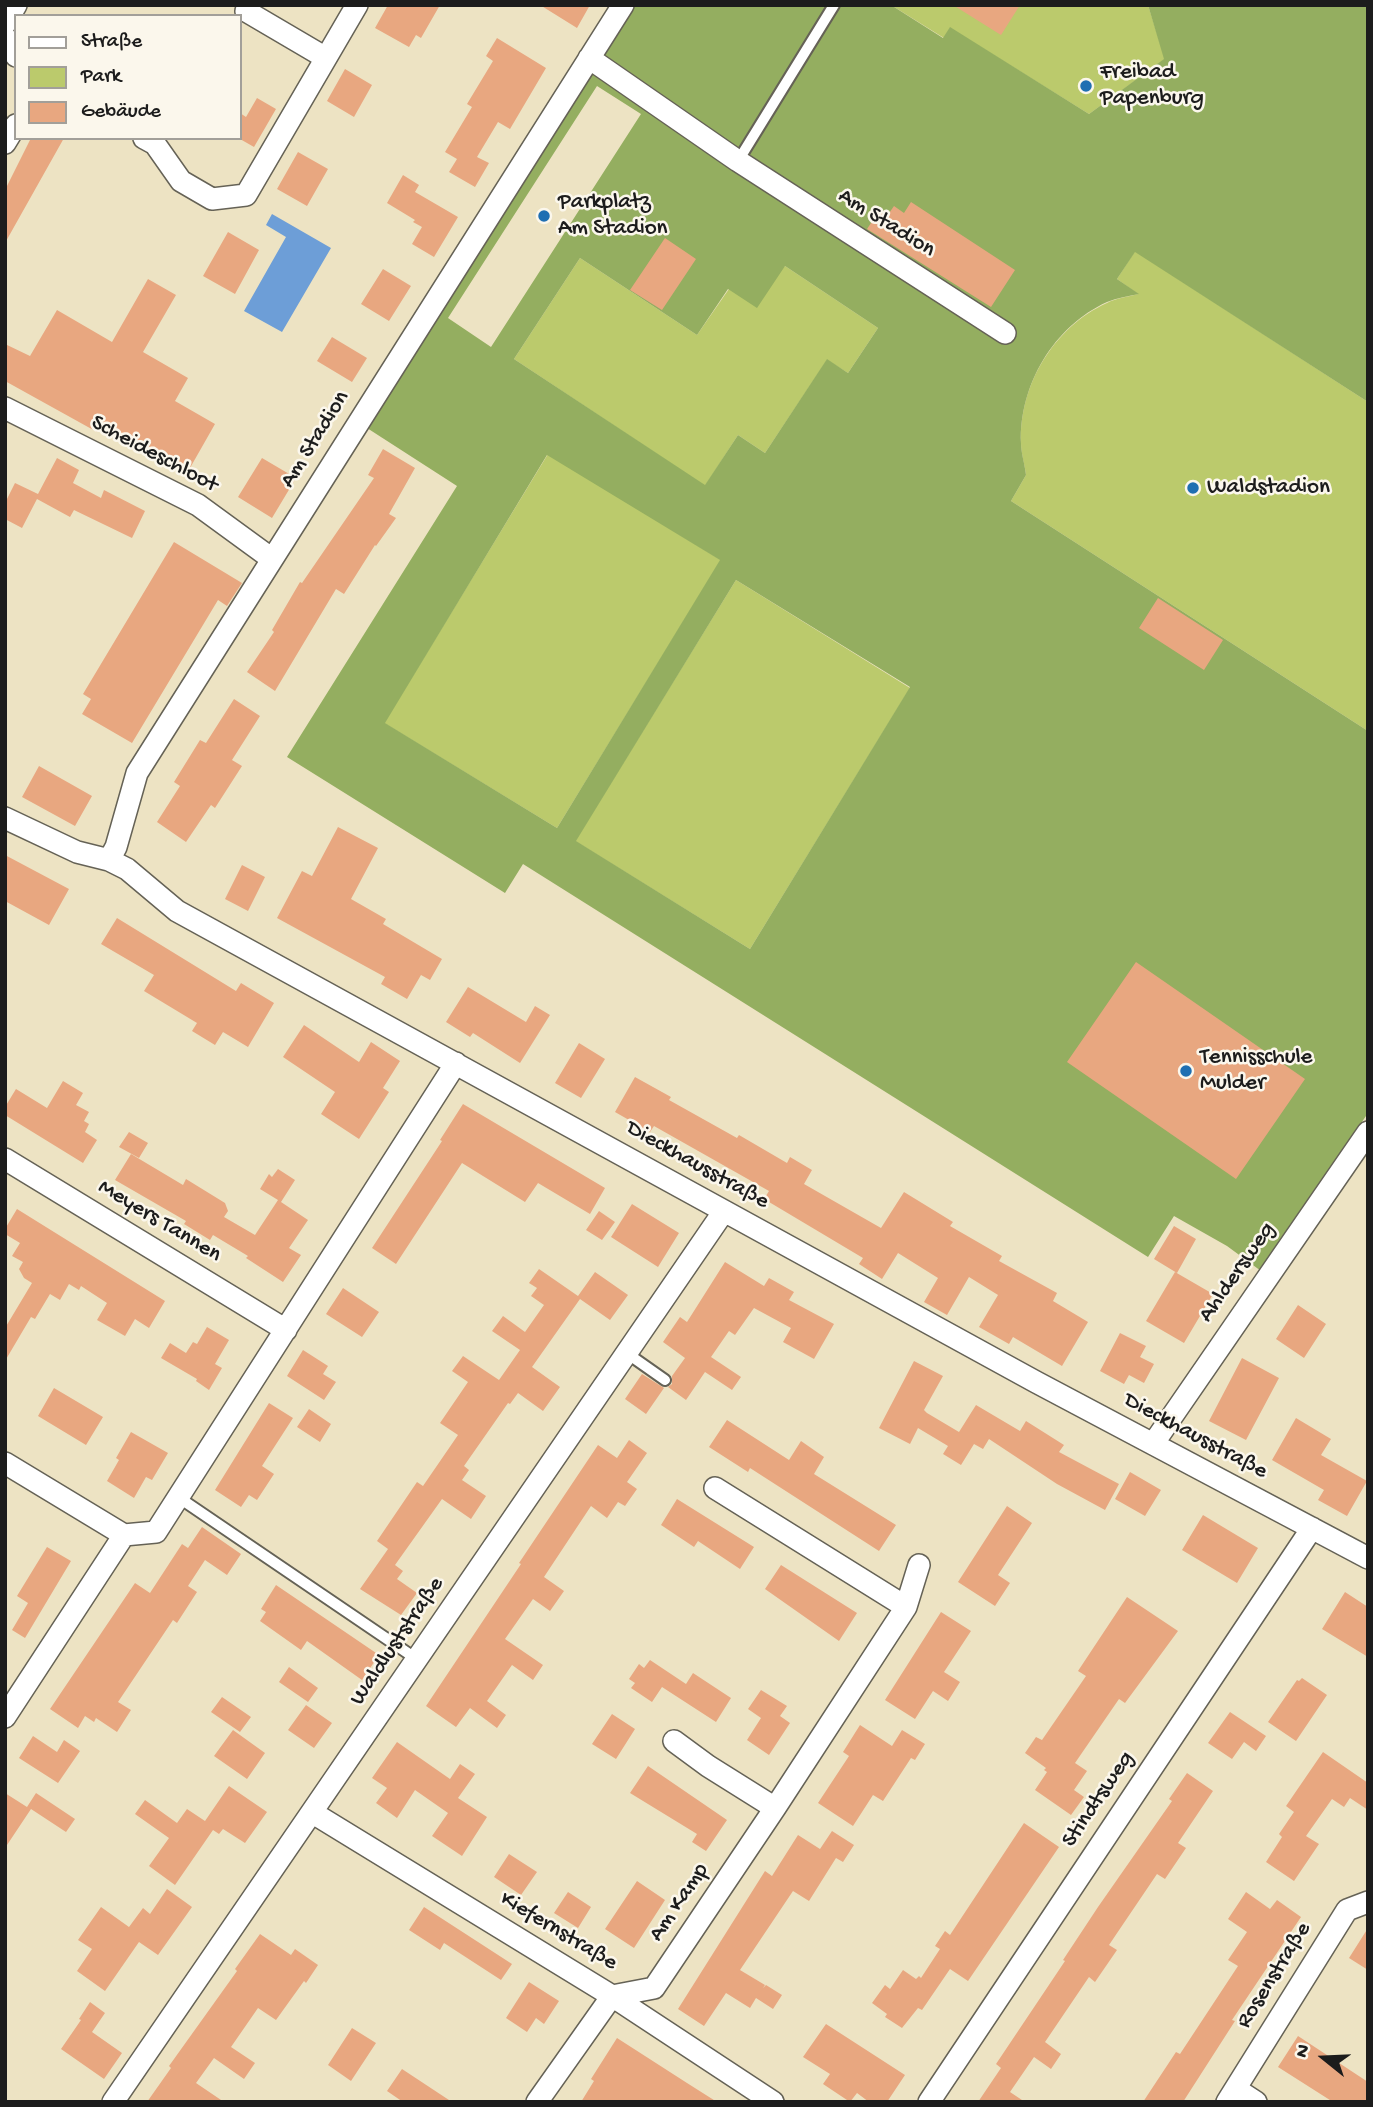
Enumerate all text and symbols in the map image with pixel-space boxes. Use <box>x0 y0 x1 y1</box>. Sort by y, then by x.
legend <box>14 14 242 140</box>
text: Straße <box>81 30 142 55</box>
place label: Freibad Papenburg <box>1100 59 1204 113</box>
text: Park <box>81 65 121 90</box>
marker: Freibad Papenburg <box>1078 78 1094 94</box>
text: Gebäude <box>81 100 161 125</box>
street label: Am Stadion <box>832 183 940 265</box>
place label: Parkplatz Am Stadion <box>558 189 667 243</box>
marker: Parkplatz Am Stadion <box>536 208 552 224</box>
street label: Am Stadion <box>275 386 357 494</box>
street label: Scheideschloot <box>86 410 222 500</box>
place label: Waldstadion <box>1207 474 1330 502</box>
marker: Waldstadion <box>1185 480 1201 496</box>
place label: Tennisschule Mulder <box>1200 1044 1312 1098</box>
marker: Tennisschule Mulder <box>1178 1063 1194 1079</box>
street label: Dieckhausstraße <box>621 1115 773 1217</box>
street label: Meyers Tannen <box>92 1174 226 1270</box>
street label: Ahldersweg <box>1194 1218 1282 1328</box>
street label: Dieckhausstraße <box>1118 1388 1272 1486</box>
street label: Waldluststraße <box>345 1572 451 1712</box>
street label: Stindtsweg <box>1057 1747 1141 1853</box>
street label: Am Kamp <box>644 1859 716 1947</box>
street label: Kiefernstraße <box>494 1886 622 1978</box>
street label: Rosenstraße <box>1232 1918 1318 2034</box>
north arrow <box>1289 2023 1359 2093</box>
text: N <box>1291 2042 1316 2061</box>

